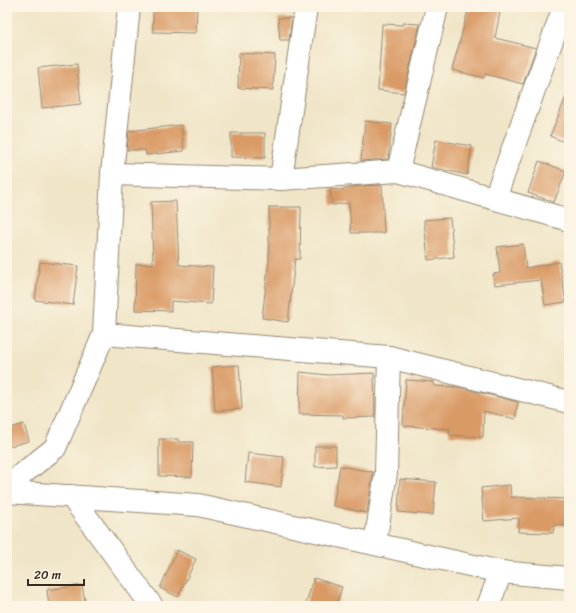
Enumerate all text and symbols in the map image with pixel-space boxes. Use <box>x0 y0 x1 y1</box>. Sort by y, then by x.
scale bar <box>28 561 84 587</box>
text: 20 m <box>34 564 61 586</box>

